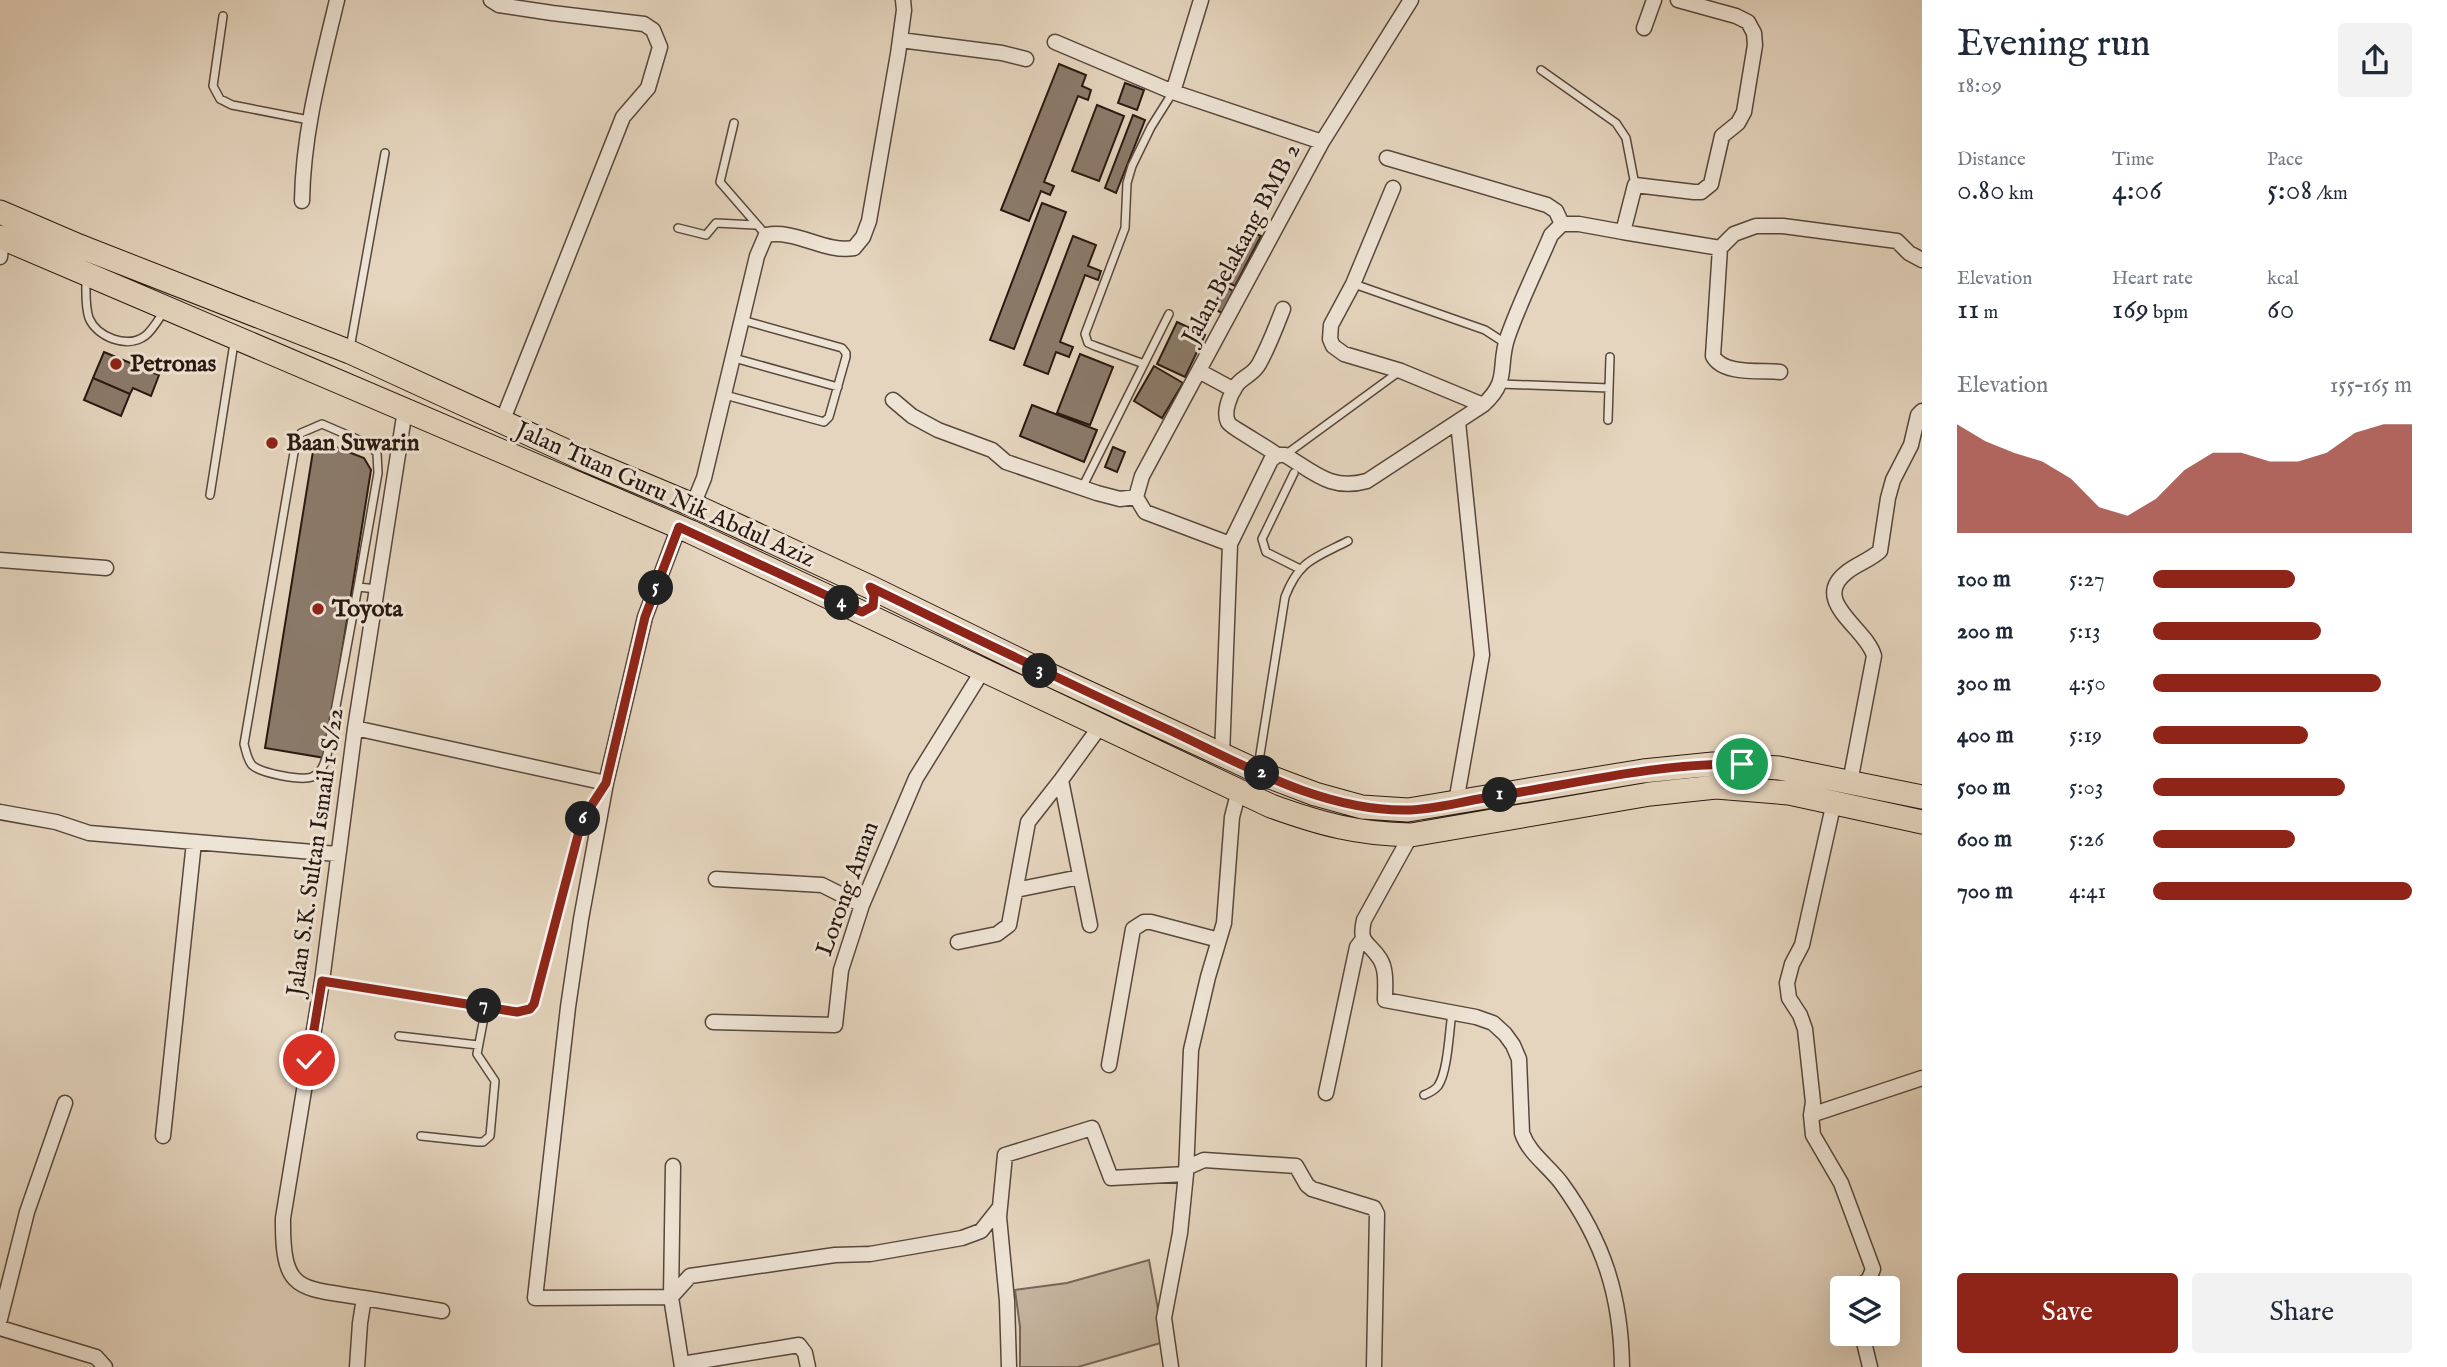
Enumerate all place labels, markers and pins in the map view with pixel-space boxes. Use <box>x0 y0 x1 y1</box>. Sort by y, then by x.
place label: Petronas <box>130 349 217 380</box>
marker: Petronas <box>108 356 124 372</box>
place label: Baan Suwarin <box>286 428 420 459</box>
marker: Baan Suwarin <box>264 435 280 451</box>
pin: 5 <box>638 570 674 606</box>
pin: 4 <box>824 586 860 620</box>
place label: Toyota <box>331 594 404 625</box>
marker: Toyota <box>310 601 326 617</box>
pin: 3 <box>1023 654 1058 688</box>
pin <box>1712 734 1772 794</box>
pin: 2 <box>1244 756 1280 790</box>
pin: 1 <box>1482 778 1518 812</box>
pin: 6 <box>566 802 600 836</box>
pin: 7 <box>466 988 502 1024</box>
pin <box>279 1030 339 1090</box>

